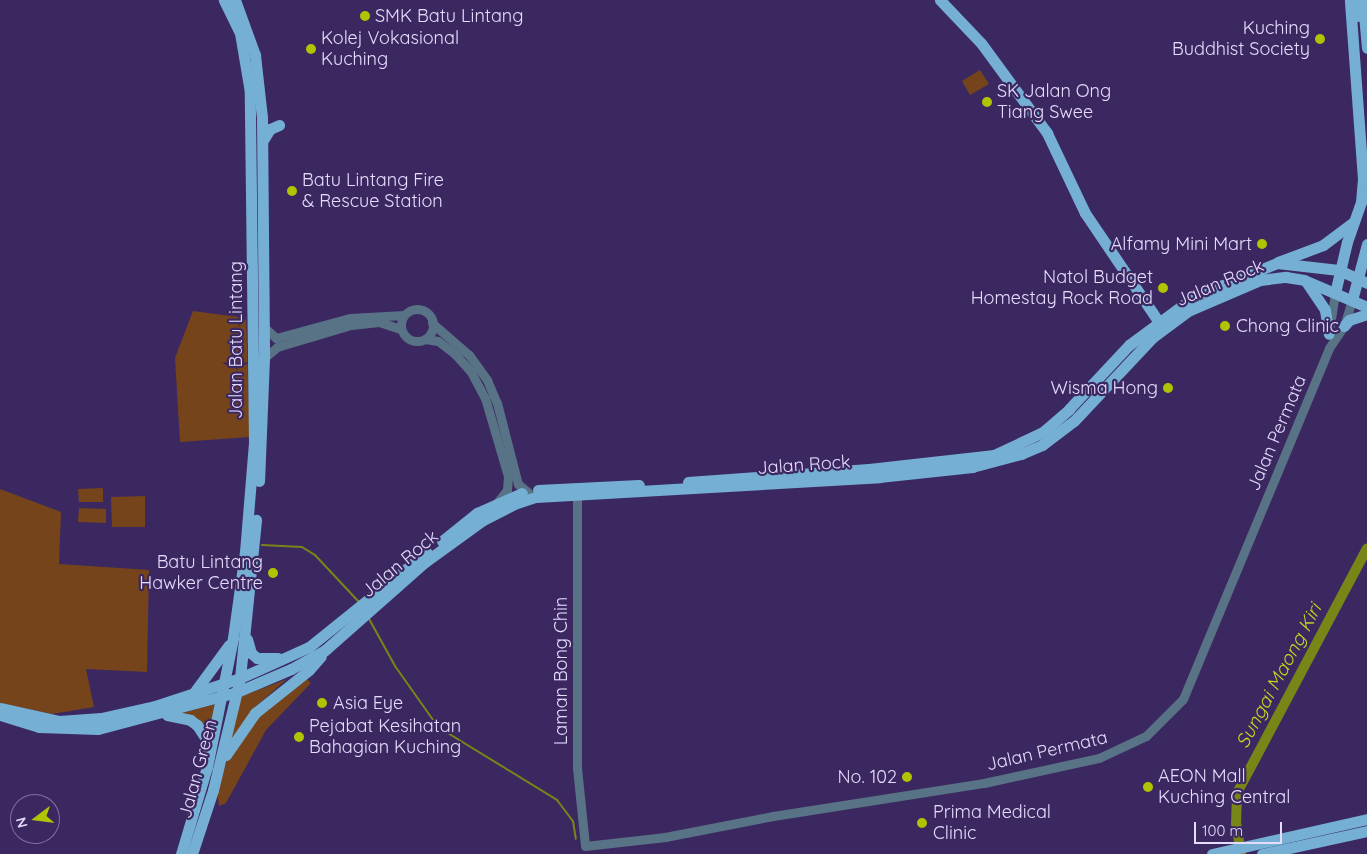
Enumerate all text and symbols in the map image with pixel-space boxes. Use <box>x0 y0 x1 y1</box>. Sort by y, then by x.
place label: SMK Batu Lintang <box>375 5 523 27</box>
marker: SMK Batu Lintang <box>359 10 371 22</box>
place label: Kuching Buddhist Society <box>1172 18 1310 60</box>
place label: Kolej Vokasional Kuching <box>321 28 459 70</box>
marker: Kuching Buddhist Society <box>1314 33 1326 45</box>
marker: Kolej Vokasional Kuching <box>305 43 317 55</box>
place label: SK Jalan Ong Tiang Swee <box>997 81 1111 124</box>
marker: SK Jalan Ong Tiang Swee <box>981 96 993 108</box>
place label: Batu Lintang Fire & Rescue Station <box>302 170 444 212</box>
marker: Batu Lintang Fire & Rescue Station <box>286 185 298 197</box>
place label: Alfamy Mini Mart <box>1111 233 1252 255</box>
marker: Alfamy Mini Mart <box>1256 238 1268 250</box>
street label: Jalan Rock <box>1173 255 1267 311</box>
street label: Jalan Batu Lintang <box>225 261 247 419</box>
place label: Natol Budget Homestay Rock Road <box>971 267 1153 310</box>
marker: Natol Budget Homestay Rock Road <box>1157 282 1169 294</box>
place label: Chong Clinic <box>1236 315 1339 337</box>
marker: Chong Clinic <box>1218 319 1232 333</box>
street label: Jalan Permata <box>1243 372 1311 494</box>
place label: Wisma Hong <box>1051 377 1158 399</box>
marker: Wisma Hong <box>1162 382 1174 394</box>
street label: Jalan Rock <box>757 451 851 479</box>
street label: Jalan Rock <box>357 526 443 602</box>
place label: Batu Lintang Hawker Centre <box>139 552 263 594</box>
marker: Batu Lintang Hawker Centre <box>267 567 279 579</box>
street label: Laman Bong Chin <box>550 597 572 745</box>
water label: Sungai Maong Kiri <box>1231 600 1327 752</box>
place label: Asia Eye <box>333 692 403 714</box>
marker: Asia Eye <box>315 696 329 710</box>
place label: Pejabat Kesihatan Bahagian Kuching <box>309 716 461 759</box>
street label: Jalan Green <box>174 717 222 821</box>
street label: Jalan Permata <box>984 727 1110 775</box>
marker: Pejabat Kesihatan Bahagian Kuching <box>293 731 305 743</box>
place label: No. 102 <box>838 766 897 788</box>
place label: AEON Mall Kuching Central <box>1158 766 1290 809</box>
marker: No. 102 <box>901 771 913 783</box>
marker: AEON Mall Kuching Central <box>1142 781 1154 793</box>
north arrow <box>10 794 60 844</box>
place label: Prima Medical Clinic <box>933 802 1051 844</box>
scale bar <box>1197 812 1284 844</box>
text: N <box>11 815 32 830</box>
marker: Prima Medical Clinic <box>915 816 929 830</box>
text: 100 m <box>1202 821 1243 840</box>

